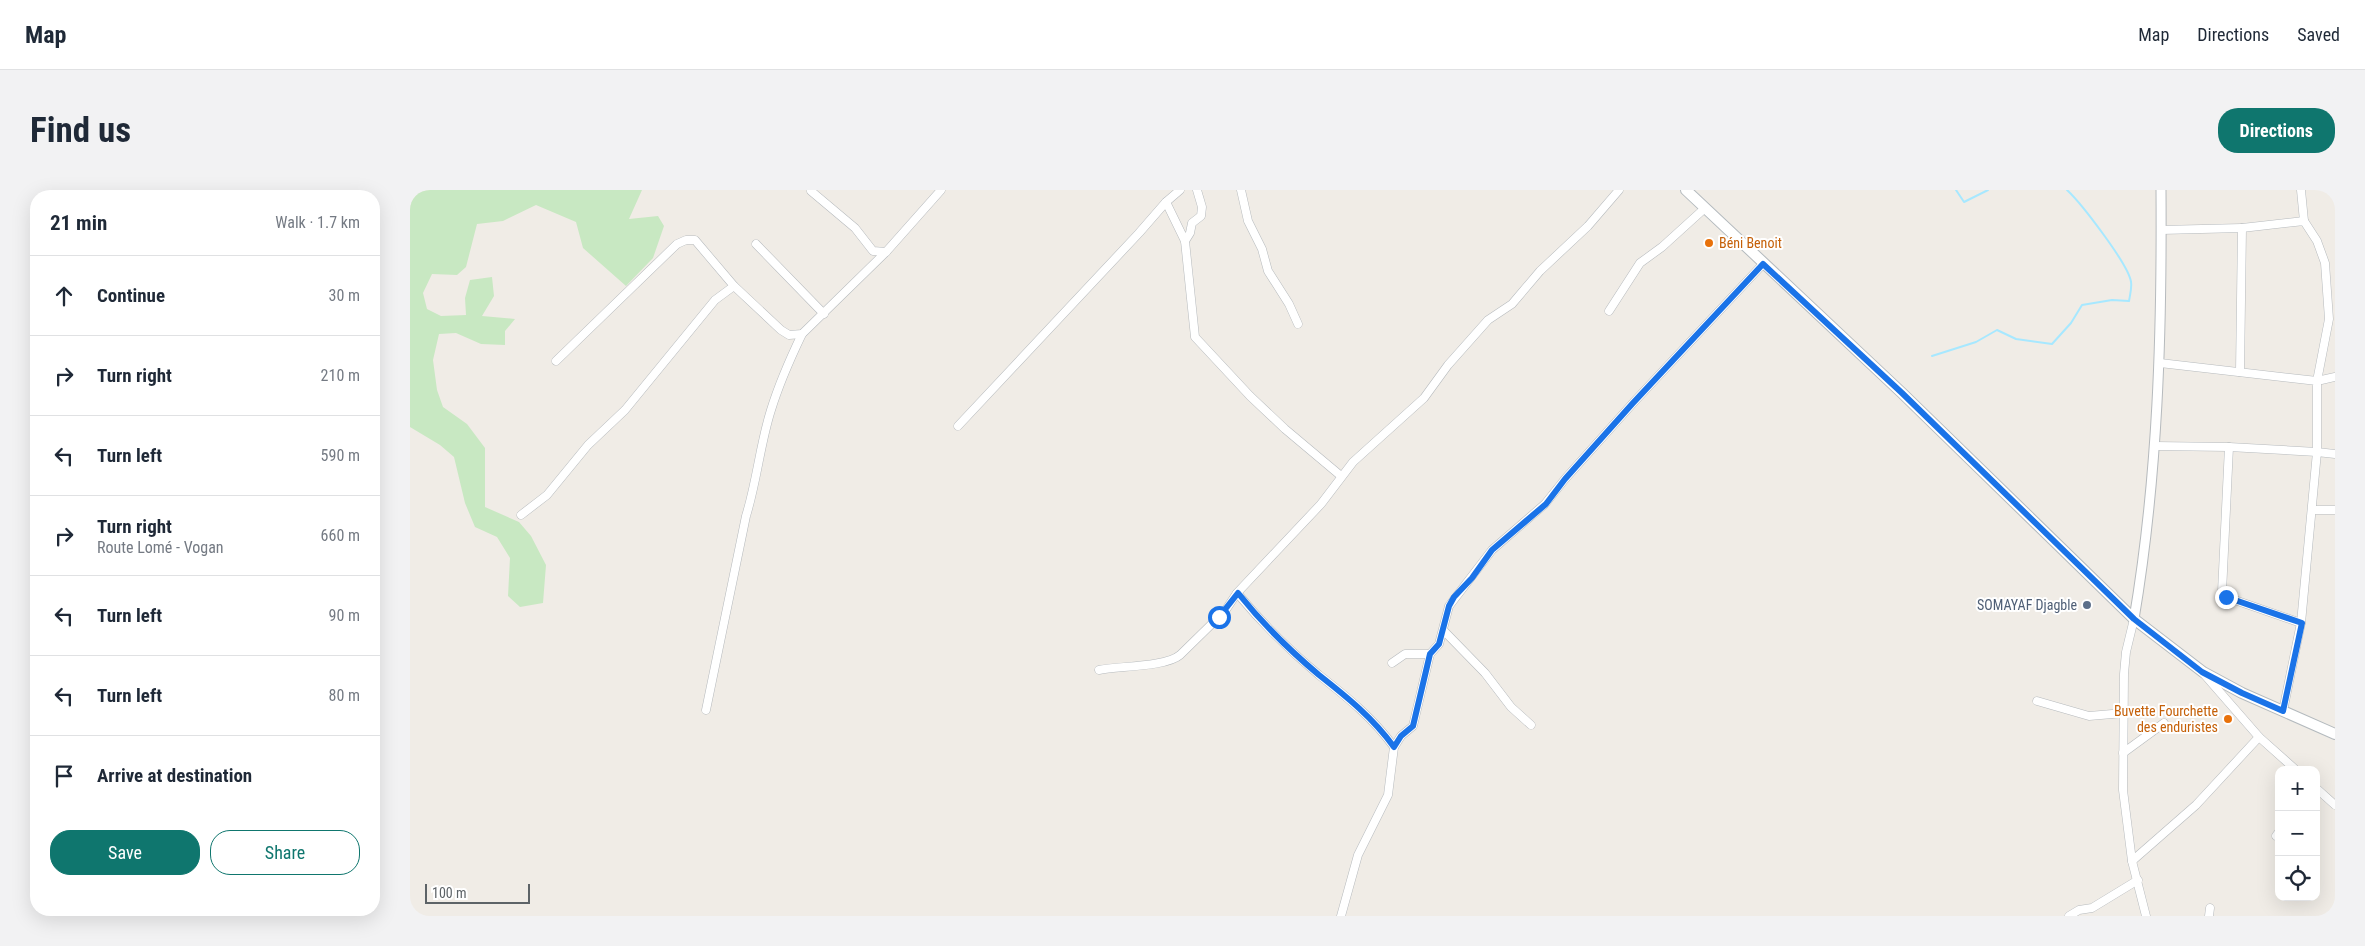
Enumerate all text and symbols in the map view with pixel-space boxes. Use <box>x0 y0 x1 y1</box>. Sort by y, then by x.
text: Map <box>25 21 66 49</box>
text: Map <box>2138 24 2169 45</box>
text: Directions <box>2197 24 2269 45</box>
text: Saved <box>2297 24 2340 45</box>
button: Directions <box>2218 108 2335 153</box>
text: Find us <box>30 110 131 151</box>
text: 21 min <box>50 211 107 235</box>
text: Walk · 1.7 km <box>275 213 360 232</box>
place label: Béni Benoit <box>1719 235 1782 251</box>
marker: Béni Benoit <box>1703 237 1715 249</box>
icon: ahead <box>50 282 78 310</box>
text: Continue <box>97 284 165 307</box>
text: 30 m <box>328 286 360 305</box>
icon: right <box>50 362 78 390</box>
text: Turn right <box>97 364 172 387</box>
text: 210 m <box>321 366 360 385</box>
icon: left <box>50 442 78 470</box>
text: Turn left <box>97 444 162 467</box>
text: 590 m <box>321 446 360 465</box>
text: Turn right <box>97 515 172 538</box>
icon: right <box>50 522 78 550</box>
text: 660 m <box>321 526 360 545</box>
text: Route Lomé - Vogan <box>97 538 224 557</box>
route end <box>2215 586 2238 609</box>
place label: SOMAYAF Djagble <box>1977 597 2077 613</box>
marker: SOMAYAF Djagble <box>2081 599 2093 611</box>
icon: left <box>50 602 78 630</box>
text: Turn left <box>97 604 162 627</box>
text: 90 m <box>328 606 360 625</box>
route start <box>1208 606 1231 629</box>
icon: left <box>50 682 78 710</box>
text: Turn left <box>97 684 162 707</box>
text: 80 m <box>328 686 360 705</box>
place label: Buvette Fourchette des enduristes <box>2114 703 2218 735</box>
marker: Buvette Fourchette des enduristes <box>2222 713 2234 725</box>
icon: arrive <box>50 762 78 790</box>
text: Arrive at destination <box>97 764 252 787</box>
map controls <box>2275 766 2320 901</box>
button: + <box>2275 766 2320 811</box>
button: − <box>2275 811 2320 856</box>
button: Save <box>50 830 200 875</box>
button: Share <box>210 830 360 875</box>
button: locate <box>2275 856 2320 901</box>
scale bar <box>425 881 530 904</box>
text: 100 m <box>432 885 467 901</box>

